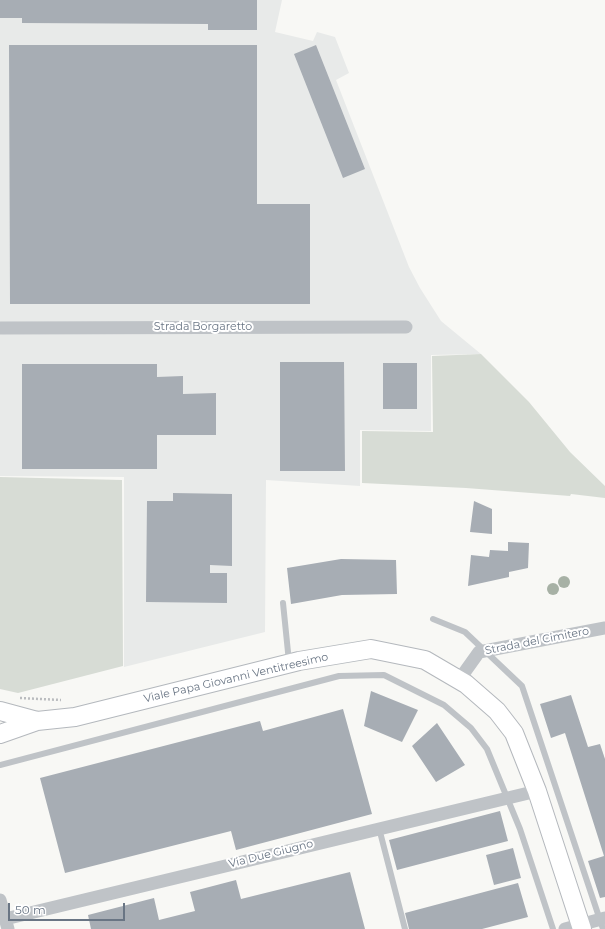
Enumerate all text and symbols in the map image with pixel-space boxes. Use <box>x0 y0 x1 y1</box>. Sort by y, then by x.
street label: Strada Borgaretto <box>154 320 252 334</box>
street label: Strada del Cimitero <box>484 624 590 658</box>
street label: Viale Papa Giovanni Ventitreesimo <box>142 650 330 706</box>
street label: Via Due Giugno <box>227 837 315 871</box>
scale bar <box>10 895 127 921</box>
text: 50 m <box>15 902 46 917</box>

